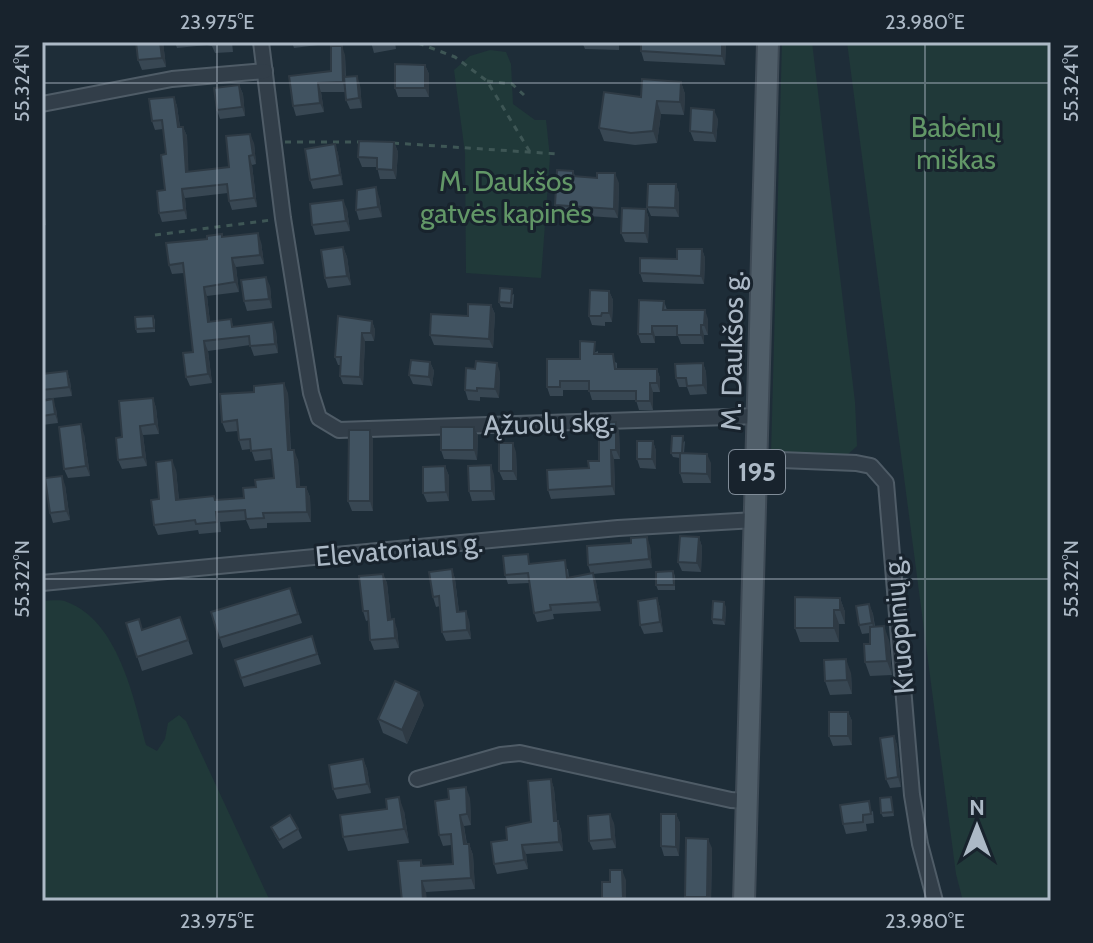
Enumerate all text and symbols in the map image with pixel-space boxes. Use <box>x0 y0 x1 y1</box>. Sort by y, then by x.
text: 23.975°E <box>180 10 254 34</box>
text: 23.980°E <box>885 10 965 34</box>
text: 55.324°N <box>10 44 34 122</box>
text: 55.324°N <box>1059 44 1083 122</box>
park label: Babėnų miškas <box>911 110 1002 176</box>
park label: M. Daukšos gatvės kapinės <box>420 164 592 230</box>
street label: M. Daukšos g. <box>714 271 750 431</box>
street label: Ąžuolų skg. <box>483 404 615 442</box>
road number: 195 <box>729 450 785 494</box>
street label: Elevatoriaus g. <box>314 525 484 573</box>
text: 55.322°N <box>10 540 34 618</box>
text: 55.322°N <box>1059 540 1083 618</box>
street label: Kruopinių g. <box>875 554 921 696</box>
north arrow <box>937 787 1017 867</box>
text: N <box>969 794 985 821</box>
text: 23.975°E <box>180 909 254 933</box>
text: 23.980°E <box>885 909 965 933</box>

